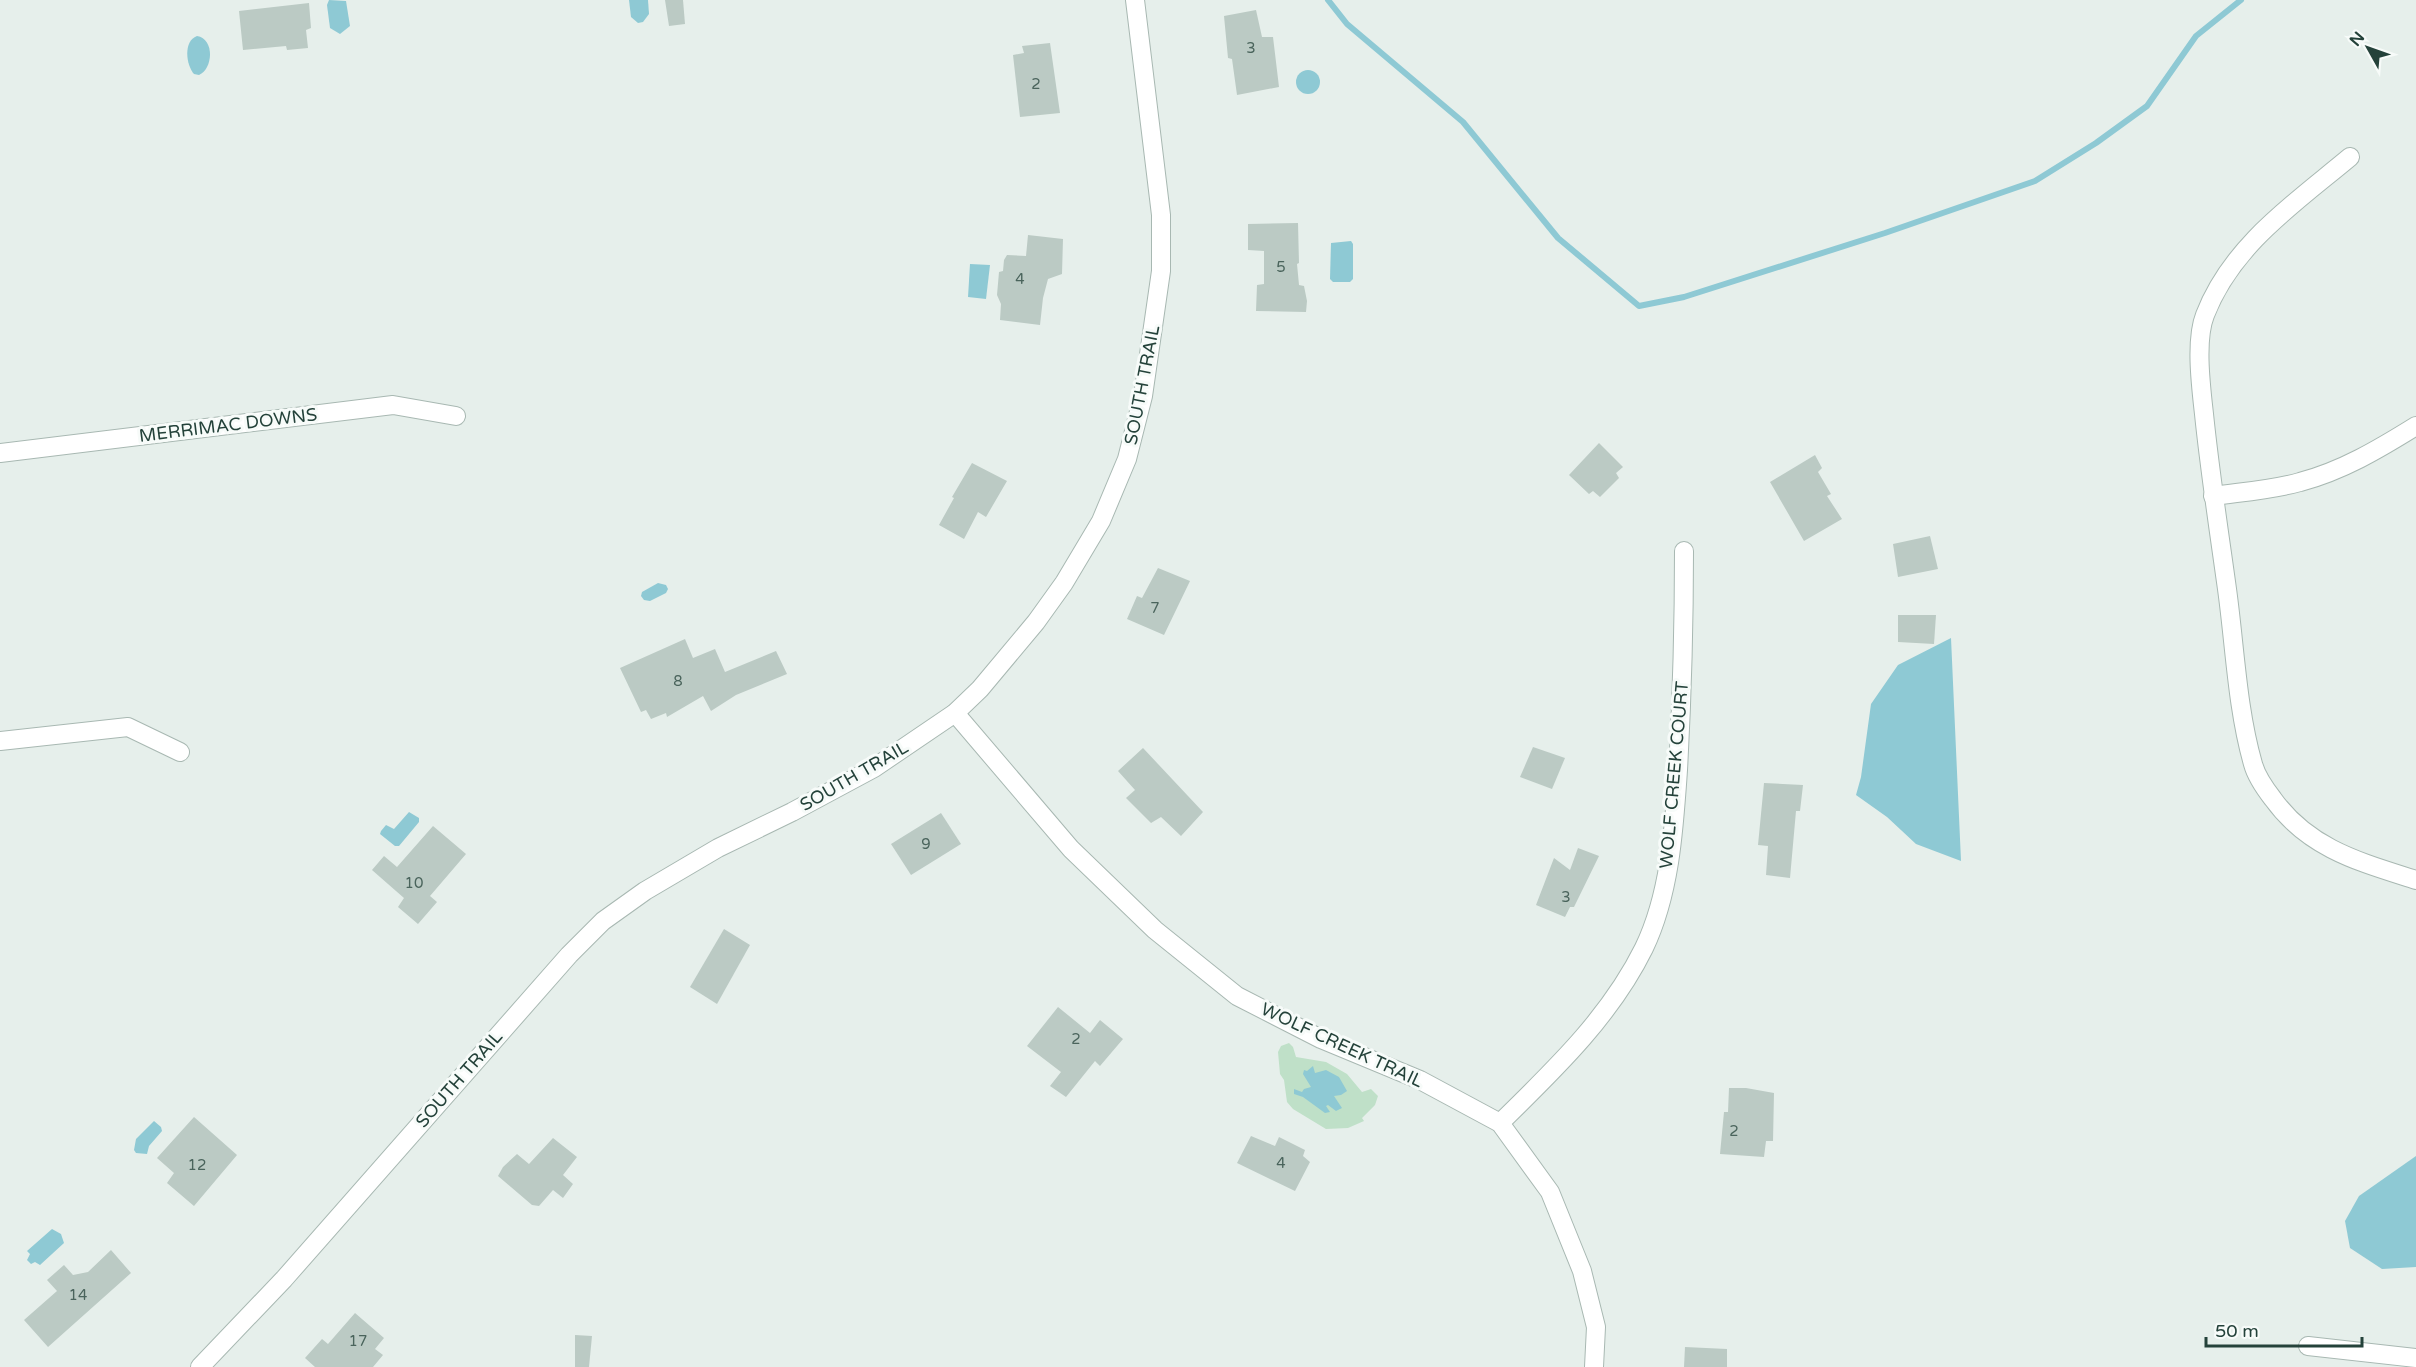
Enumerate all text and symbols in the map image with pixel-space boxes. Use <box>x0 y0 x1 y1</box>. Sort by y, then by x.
north arrow <box>2338 18 2398 78</box>
text: N <box>2345 28 2369 50</box>
house number: 3 <box>1246 39 1256 57</box>
house number: 2 <box>1031 75 1041 93</box>
house number: 5 <box>1276 258 1286 276</box>
house number: 4 <box>1015 270 1025 288</box>
street label: SOUTH TRAIL <box>1120 323 1164 447</box>
street label: MERRIMAC DOWNS <box>138 403 318 447</box>
house number: 7 <box>1150 599 1160 617</box>
house number: 8 <box>673 672 683 690</box>
street label: WOLF CREEK COURT <box>1655 680 1693 870</box>
street label: SOUTH TRAIL <box>796 736 913 816</box>
house number: 9 <box>921 835 931 853</box>
house number: 10 <box>405 874 423 892</box>
house number: 3 <box>1561 888 1571 906</box>
street label: WOLF CREEK TRAIL <box>1257 998 1427 1093</box>
street label: SOUTH TRAIL <box>411 1026 507 1132</box>
house number: 2 <box>1071 1030 1081 1048</box>
house number: 2 <box>1729 1122 1739 1140</box>
house number: 4 <box>1276 1154 1286 1172</box>
house number: 12 <box>188 1156 206 1174</box>
house number: 14 <box>69 1286 87 1304</box>
scale bar <box>2206 1310 2362 1348</box>
text: 50 m <box>2215 1320 2259 1342</box>
house number: 17 <box>349 1332 367 1350</box>

